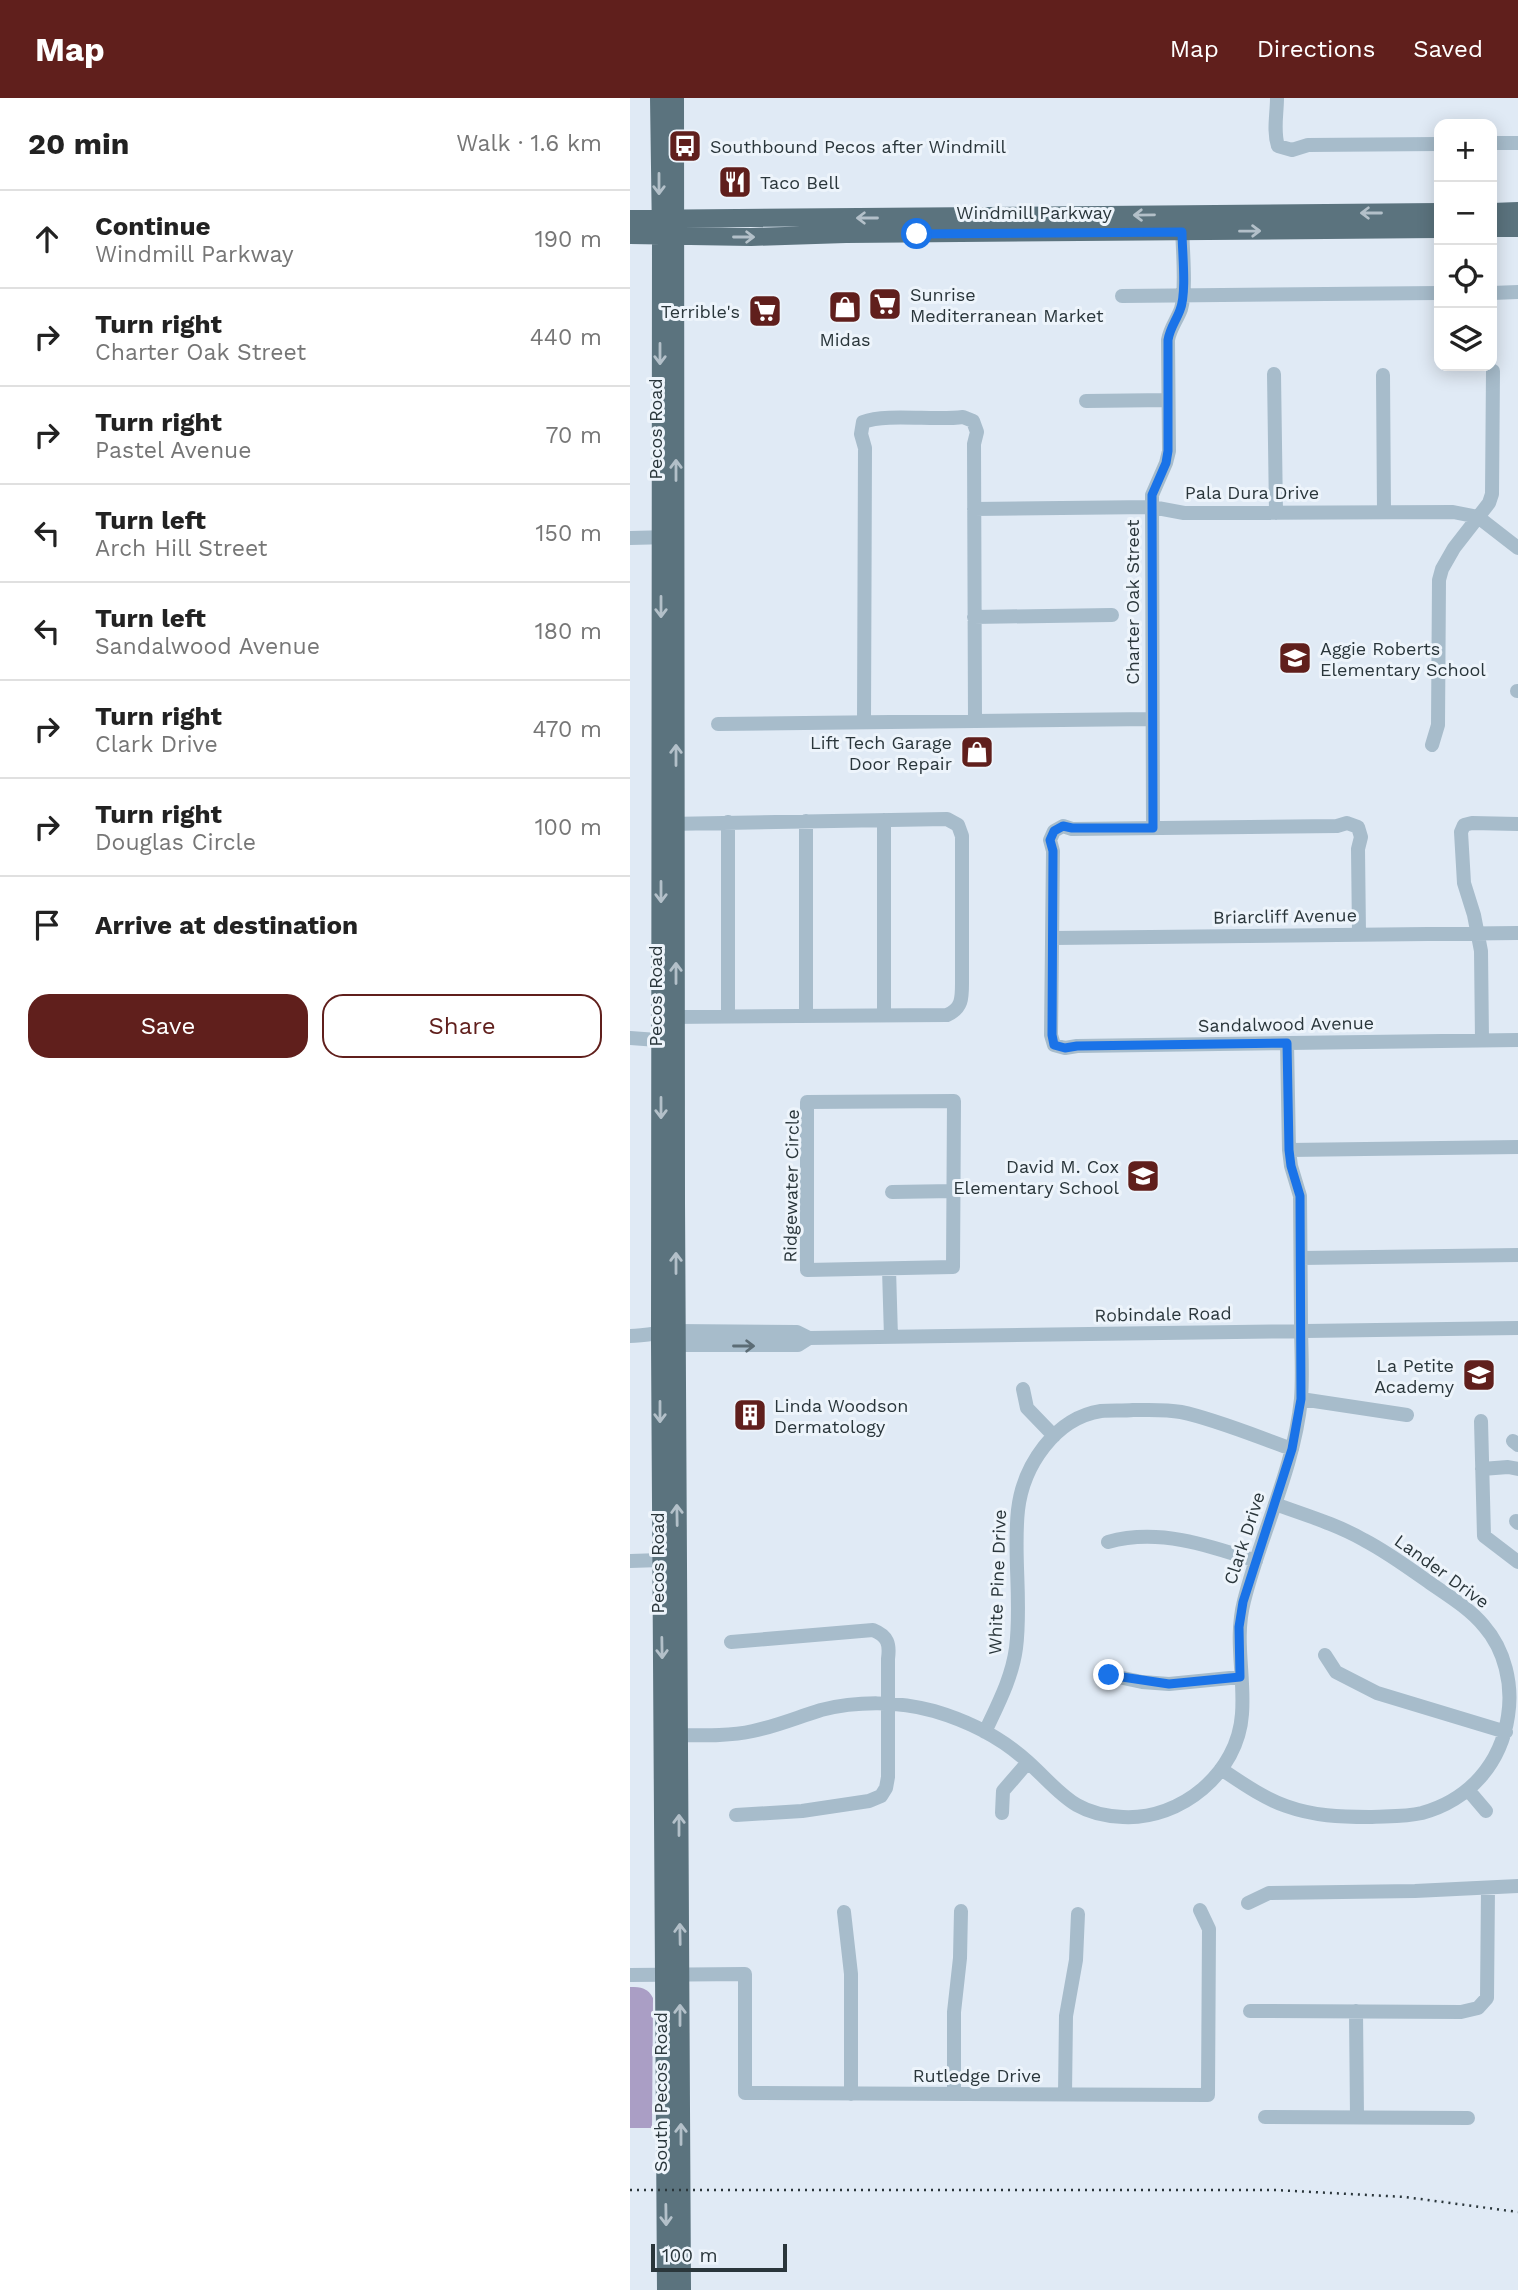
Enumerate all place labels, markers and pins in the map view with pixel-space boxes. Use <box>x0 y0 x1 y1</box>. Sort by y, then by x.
bus stop icon: Southbound Pecos after Windmill <box>666 127 704 165</box>
place label: Southbound Pecos after Windmill <box>710 136 1006 157</box>
restaurant icon: Taco Bell <box>716 163 754 201</box>
place label: Taco Bell <box>760 172 840 193</box>
place label: Sunrise Mediterranean Market <box>910 284 1104 326</box>
supermarket icon: Sunrise Mediterranean Market <box>866 285 904 323</box>
shop icon: Midas <box>826 288 864 326</box>
supermarket icon: Terrible's <box>746 292 784 330</box>
place label: Terrible's <box>661 301 740 322</box>
place label: Midas <box>819 329 871 350</box>
place label: Aggie Roberts Elementary School <box>1320 638 1486 680</box>
school or university icon: Aggie Roberts Elementary School <box>1276 639 1314 677</box>
place label: Lift Tech Garage Door Repair <box>810 732 952 774</box>
shop icon: Lift Tech Garage Door Repair <box>958 733 996 771</box>
place label: David M. Cox Elementary School <box>953 1156 1119 1198</box>
school or university icon: David M. Cox Elementary School <box>1124 1157 1162 1195</box>
place label: La Petite Academy <box>1374 1355 1455 1397</box>
school or university icon: La Petite Academy <box>1460 1356 1498 1394</box>
place label: Linda Woodson Dermatology <box>774 1395 908 1437</box>
building icon: Linda Woodson Dermatology <box>731 1396 769 1434</box>

